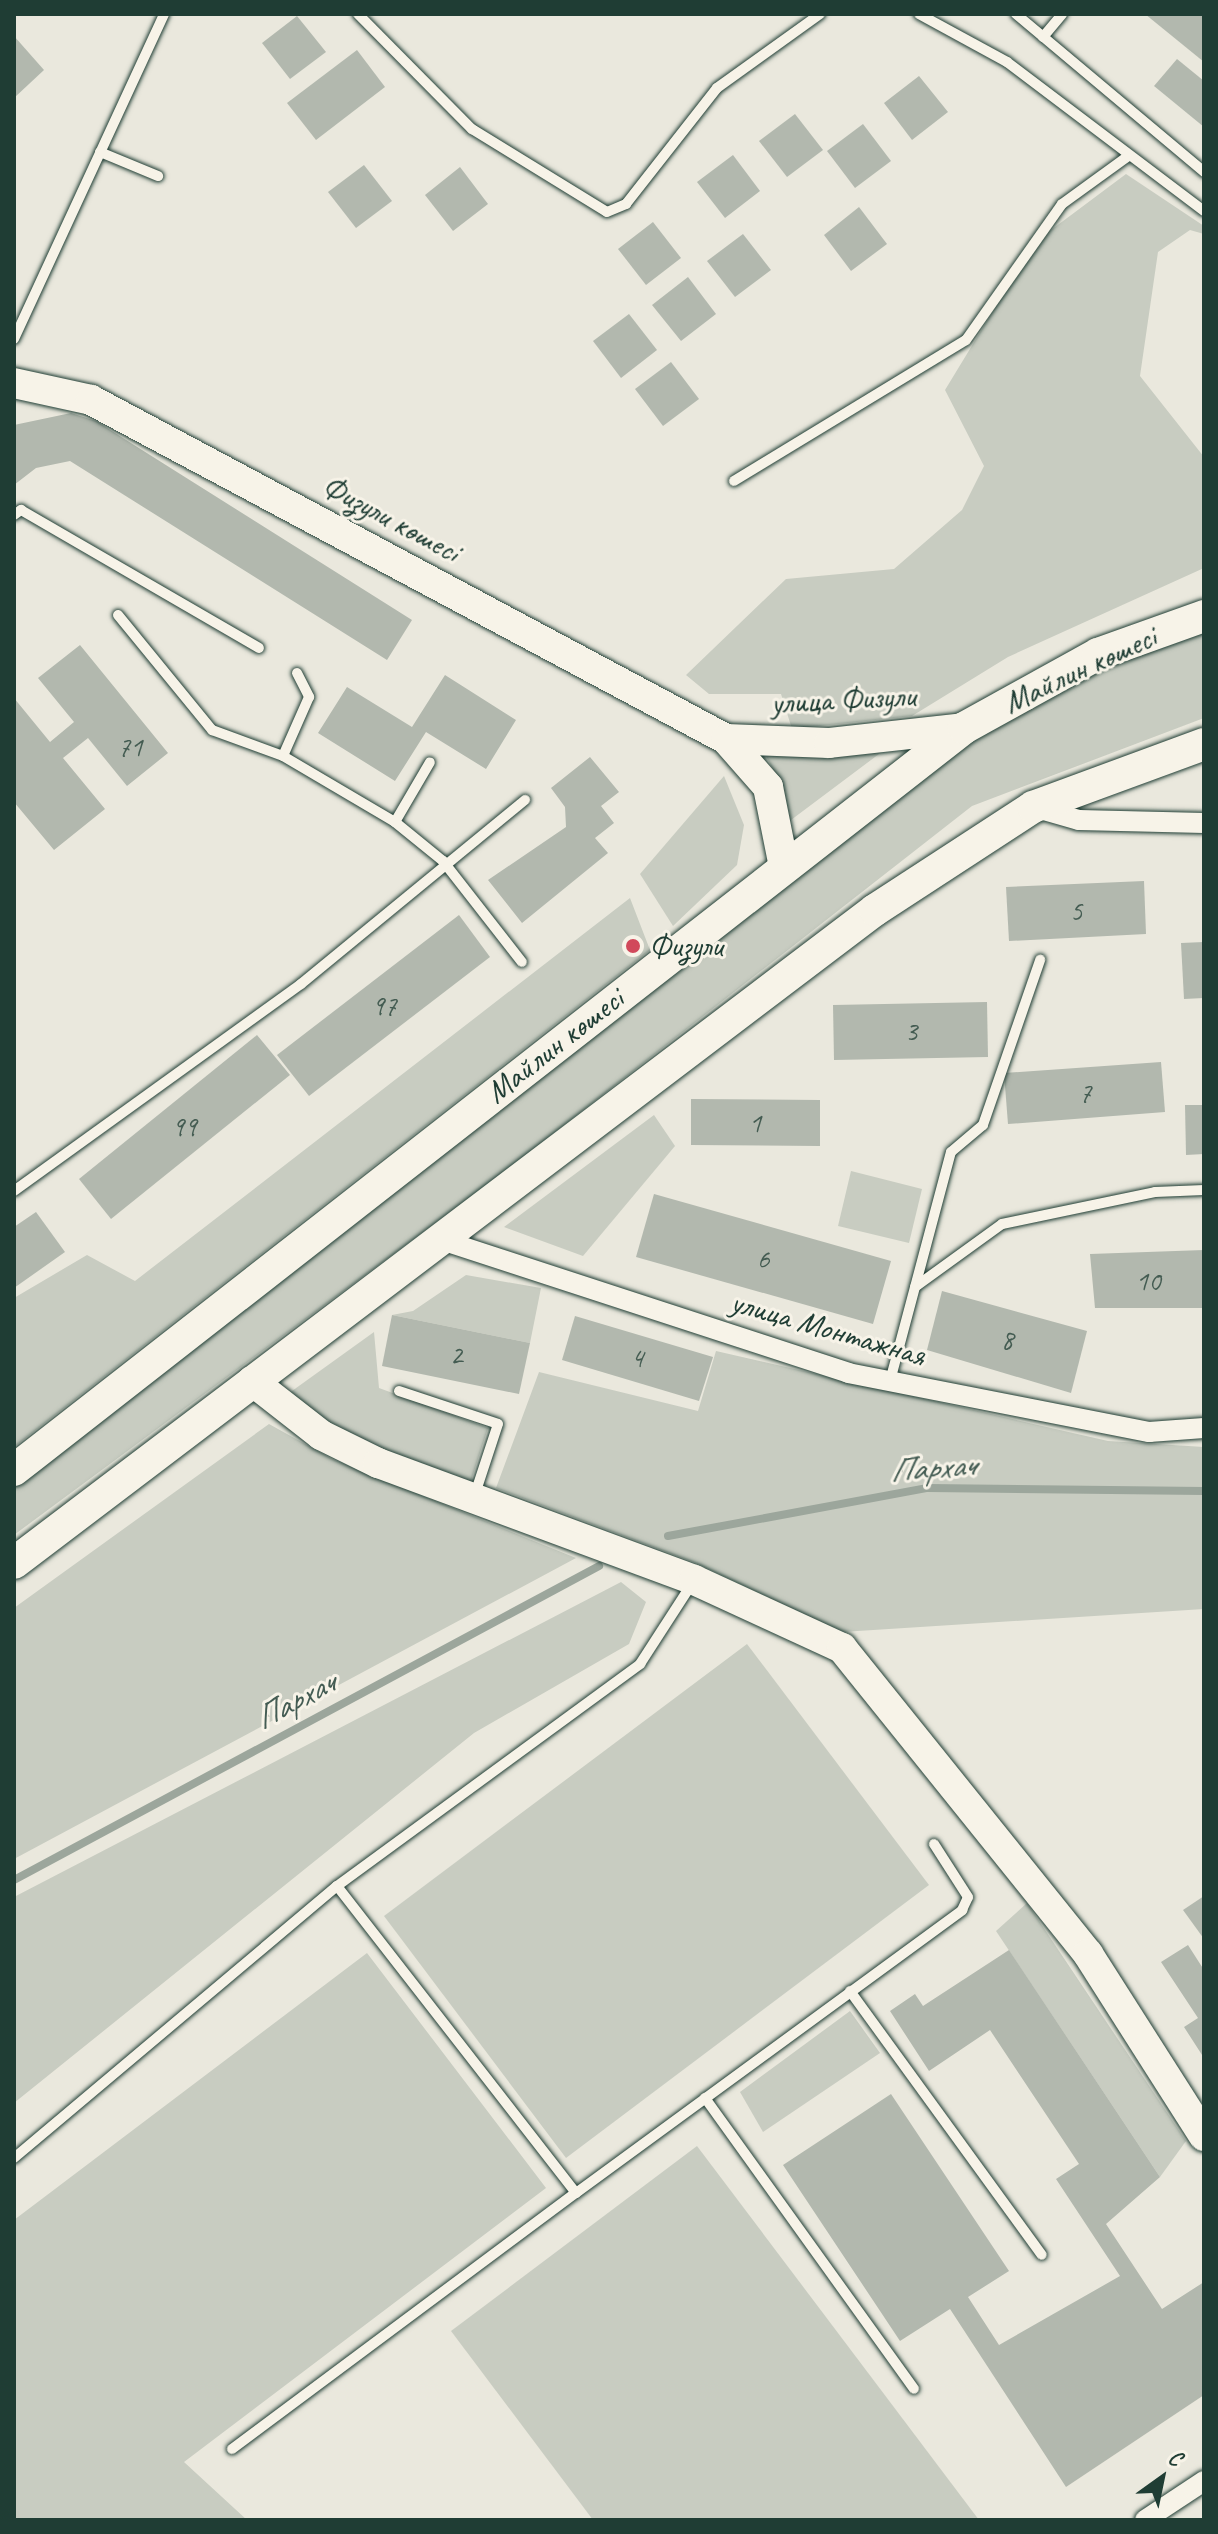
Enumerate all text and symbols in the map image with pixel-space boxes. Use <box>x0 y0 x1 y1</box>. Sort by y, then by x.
street label: Физули көшесі <box>316 467 466 571</box>
street label: Майлин көшесі <box>997 618 1163 722</box>
street label: улица Физули <box>771 677 915 723</box>
house number: 71 <box>117 730 143 764</box>
house number: 5 <box>1070 894 1082 928</box>
place label: Физули <box>649 927 722 965</box>
marker: Физули <box>624 937 642 955</box>
street label: Майлин көшесі <box>478 980 632 1112</box>
house number: 97 <box>371 989 397 1023</box>
house number: 3 <box>905 1014 917 1048</box>
house number: 7 <box>1079 1076 1091 1110</box>
house number: 1 <box>749 1106 761 1140</box>
house number: 99 <box>171 1110 197 1144</box>
house number: 6 <box>757 1242 769 1276</box>
house number: 10 <box>1135 1264 1161 1298</box>
street label: улица Монтажная <box>726 1283 930 1375</box>
house number: 8 <box>1001 1323 1013 1357</box>
house number: 2 <box>450 1338 462 1372</box>
house number: 4 <box>631 1341 643 1375</box>
water label: Пархач <box>888 1444 976 1490</box>
water label: Пархач <box>247 1662 341 1738</box>
north arrow <box>1122 2438 1202 2518</box>
text: С <box>1163 2443 1187 2473</box>

